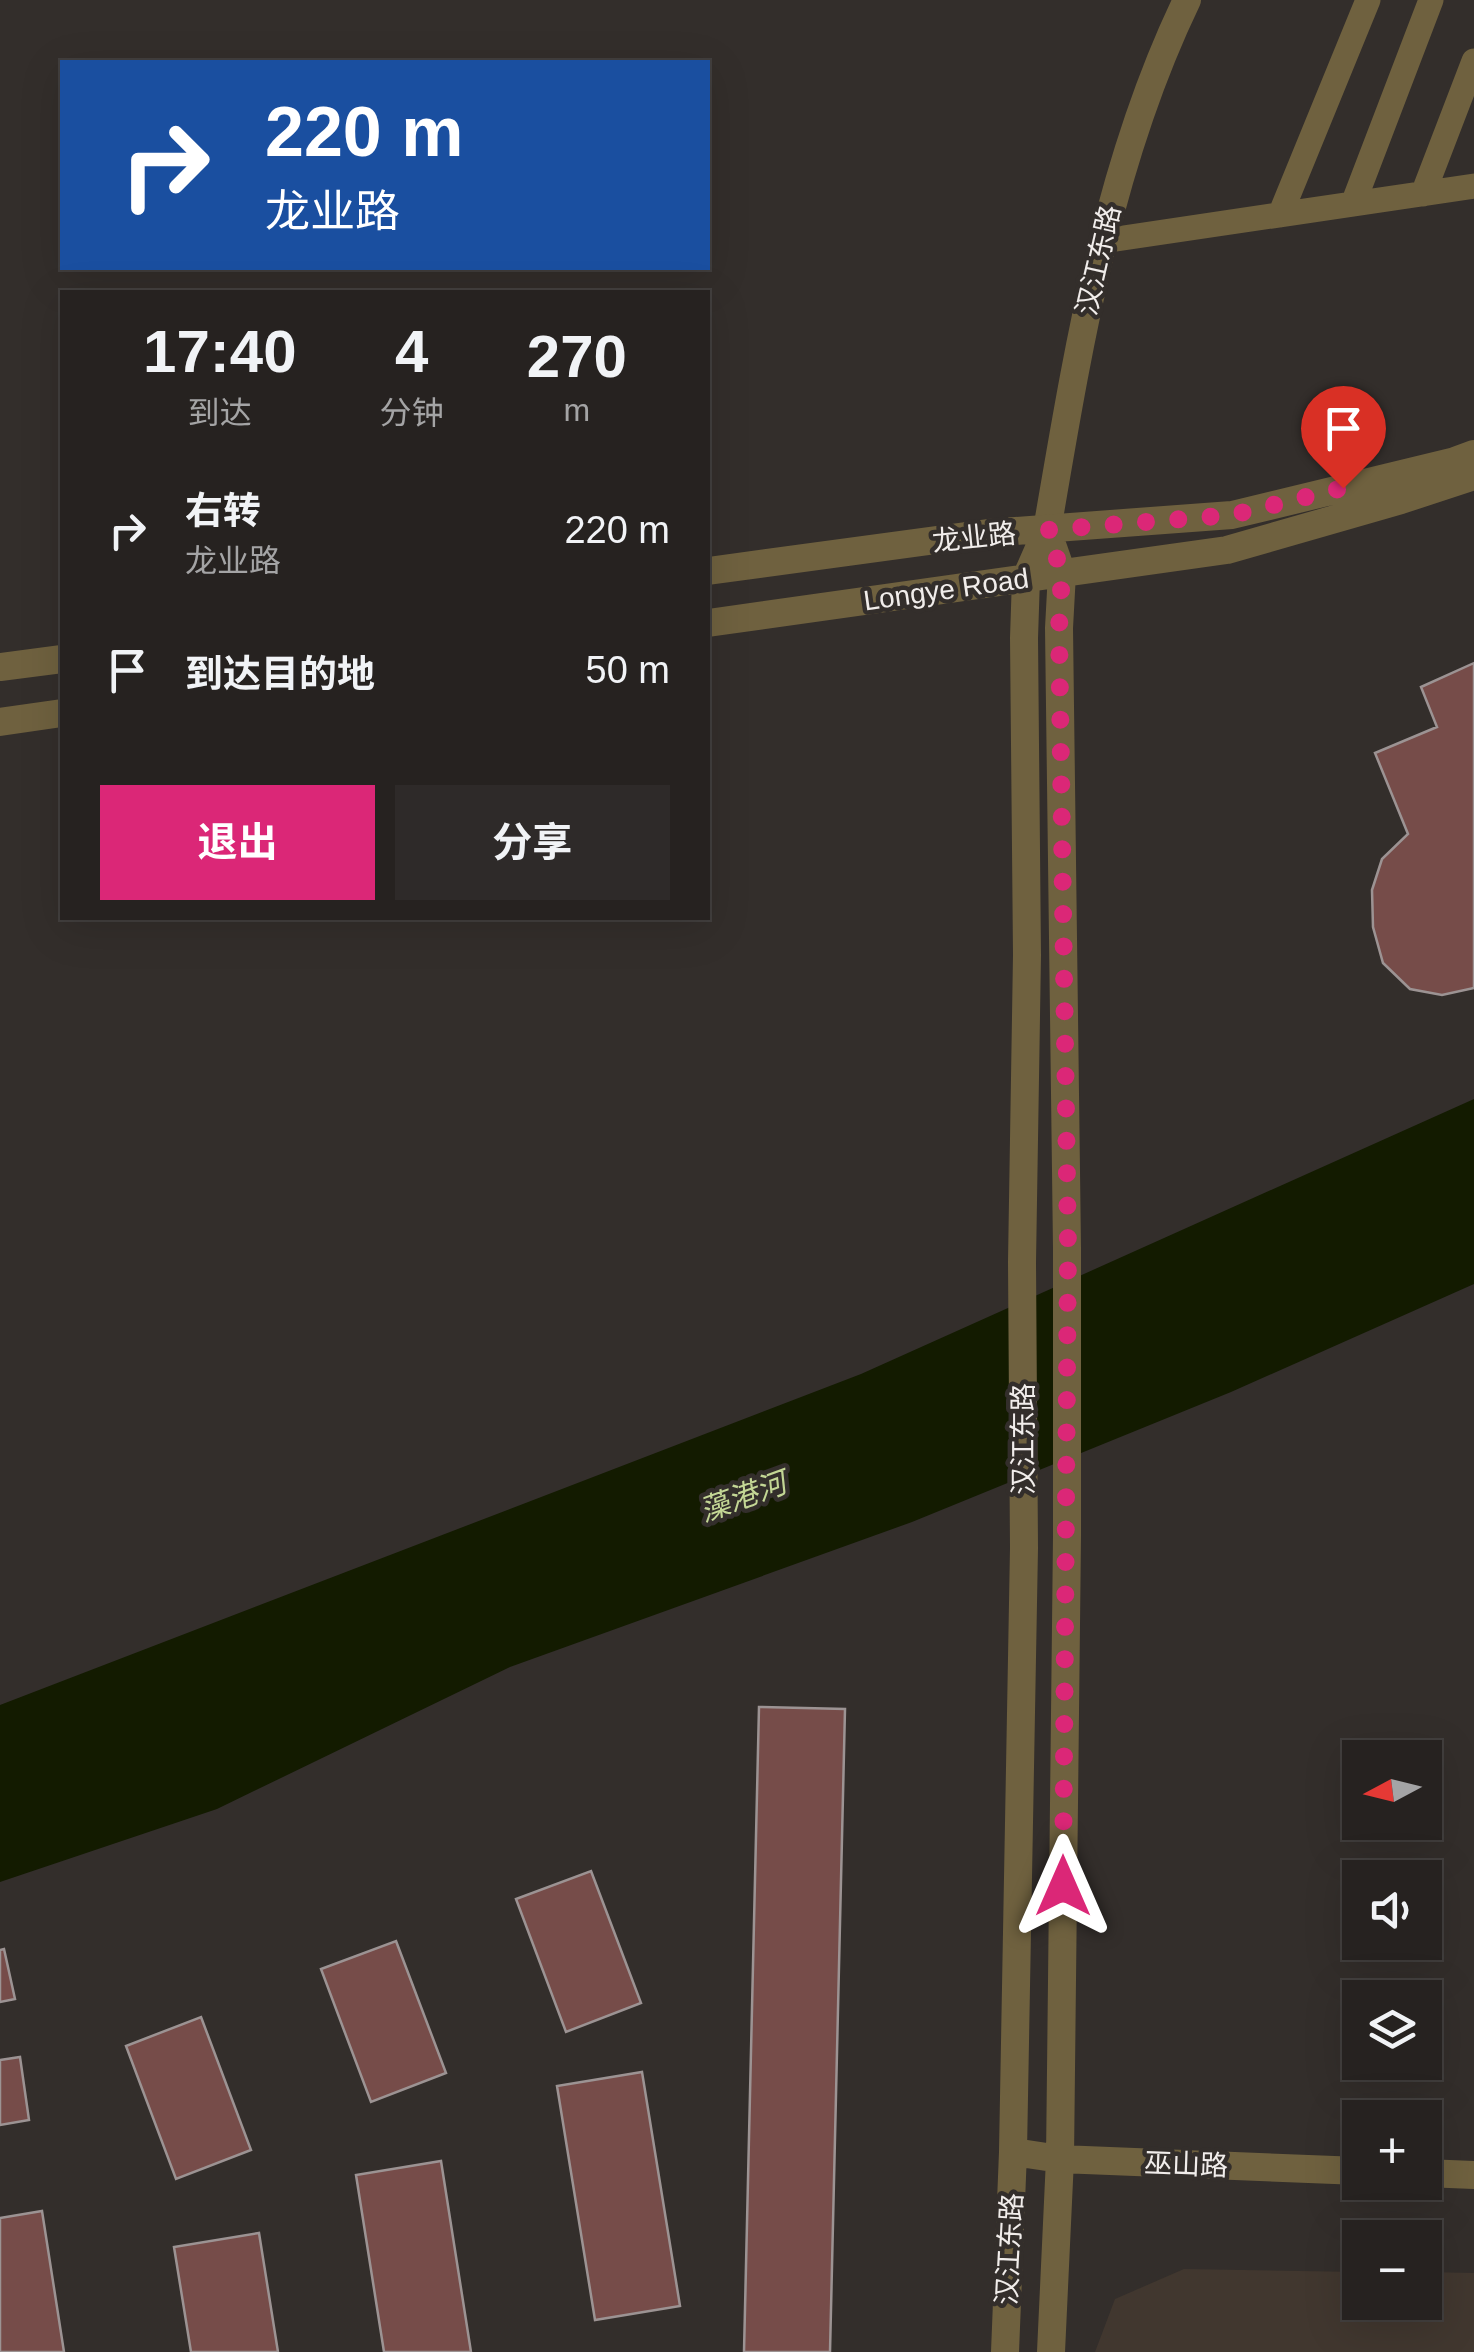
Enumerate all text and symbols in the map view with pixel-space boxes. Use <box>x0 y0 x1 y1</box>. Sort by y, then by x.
text: 220 m <box>265 93 463 171</box>
icon: right <box>100 100 230 230</box>
text: 龙业路 <box>265 186 400 237</box>
street label: 汉江东路 <box>1071 202 1126 318</box>
text: 17:40 <box>143 318 297 385</box>
text: 4 <box>395 318 428 385</box>
text: 270 <box>527 323 627 390</box>
pin <box>1301 386 1386 489</box>
text: m <box>563 392 590 428</box>
text: 到达 <box>188 395 252 431</box>
text: 分钟 <box>380 395 444 431</box>
icon: arrive <box>1316 401 1371 456</box>
text: 右转 <box>185 490 261 532</box>
icon: right <box>100 503 155 558</box>
text: 220 m <box>564 509 670 551</box>
street label: 龙业路 <box>931 518 1017 557</box>
text: 龙业路 <box>185 543 281 579</box>
street label: Longye Road <box>861 563 1031 616</box>
icon: arrive <box>100 643 155 698</box>
text: 50 m <box>586 649 670 691</box>
text: 到达目的地 <box>185 653 375 695</box>
button: 退出 <box>100 785 375 900</box>
button: 分享 <box>395 785 670 900</box>
street label: 汉江东路 <box>1008 1383 1039 1495</box>
water label: 藻港河 <box>695 1464 795 1527</box>
north arrow <box>1342 1740 1442 1840</box>
map controls <box>1342 1740 1442 2320</box>
position arrow <box>1011 1834 1115 1938</box>
button: sound <box>1342 1860 1442 1960</box>
button: layers <box>1342 1980 1442 2080</box>
button: + <box>1342 2100 1442 2200</box>
street label: 巫山路 <box>1143 2148 1229 2181</box>
street label: 汉江东路 <box>991 2192 1028 2306</box>
button: − <box>1342 2220 1442 2320</box>

